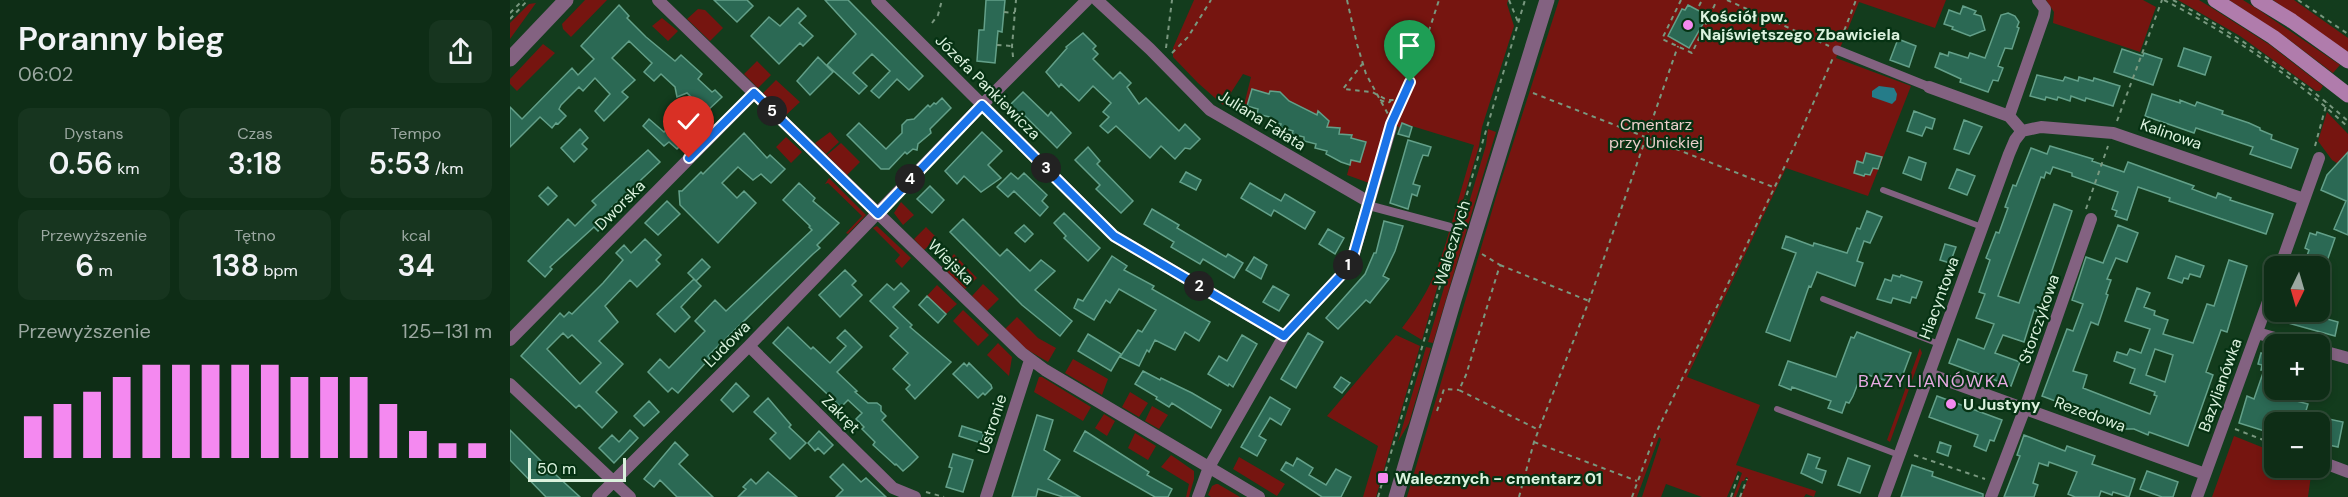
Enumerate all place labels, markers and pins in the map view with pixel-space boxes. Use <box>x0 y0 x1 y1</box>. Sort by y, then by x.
place label: Kościół pw. Najświętszego Zbawiciela <box>1700 6 1900 45</box>
marker: Kościół pw. Najświętszego Zbawiciela <box>1681 18 1695 32</box>
pin <box>1384 20 1435 82</box>
pin <box>663 96 714 158</box>
pin: 5 <box>757 96 787 126</box>
pin: 3 <box>1031 153 1061 183</box>
pin: 4 <box>895 164 925 194</box>
pin: 1 <box>1333 250 1363 280</box>
pin: 2 <box>1184 271 1214 301</box>
place label: U Justyny <box>1963 394 2041 415</box>
marker: U Justyny <box>1944 397 1958 411</box>
place label: Walecznych - cmentarz 01 <box>1395 468 1602 489</box>
marker: Walecznych - cmentarz 01 <box>1376 471 1390 485</box>

